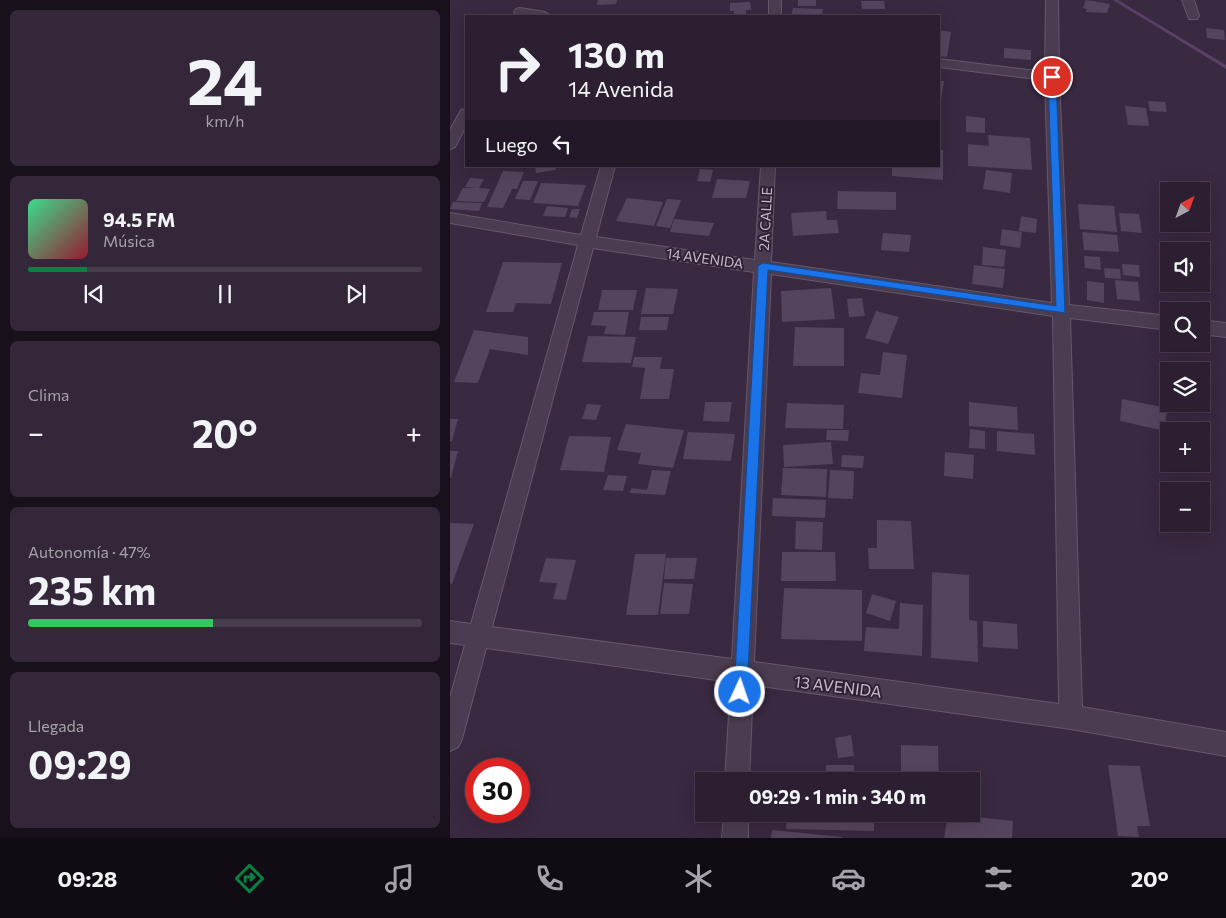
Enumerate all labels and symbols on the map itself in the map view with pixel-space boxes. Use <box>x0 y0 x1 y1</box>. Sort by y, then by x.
pin <box>1031 56 1073 98</box>
north arrow <box>1160 182 1210 232</box>
street label: 2A CALLE <box>755 187 775 251</box>
street label: 14 AVENIDA <box>665 244 745 272</box>
position arrow <box>713 665 765 717</box>
street label: 13 AVENIDA <box>793 671 883 701</box>
speed limit sign: 30 <box>465 758 530 823</box>

